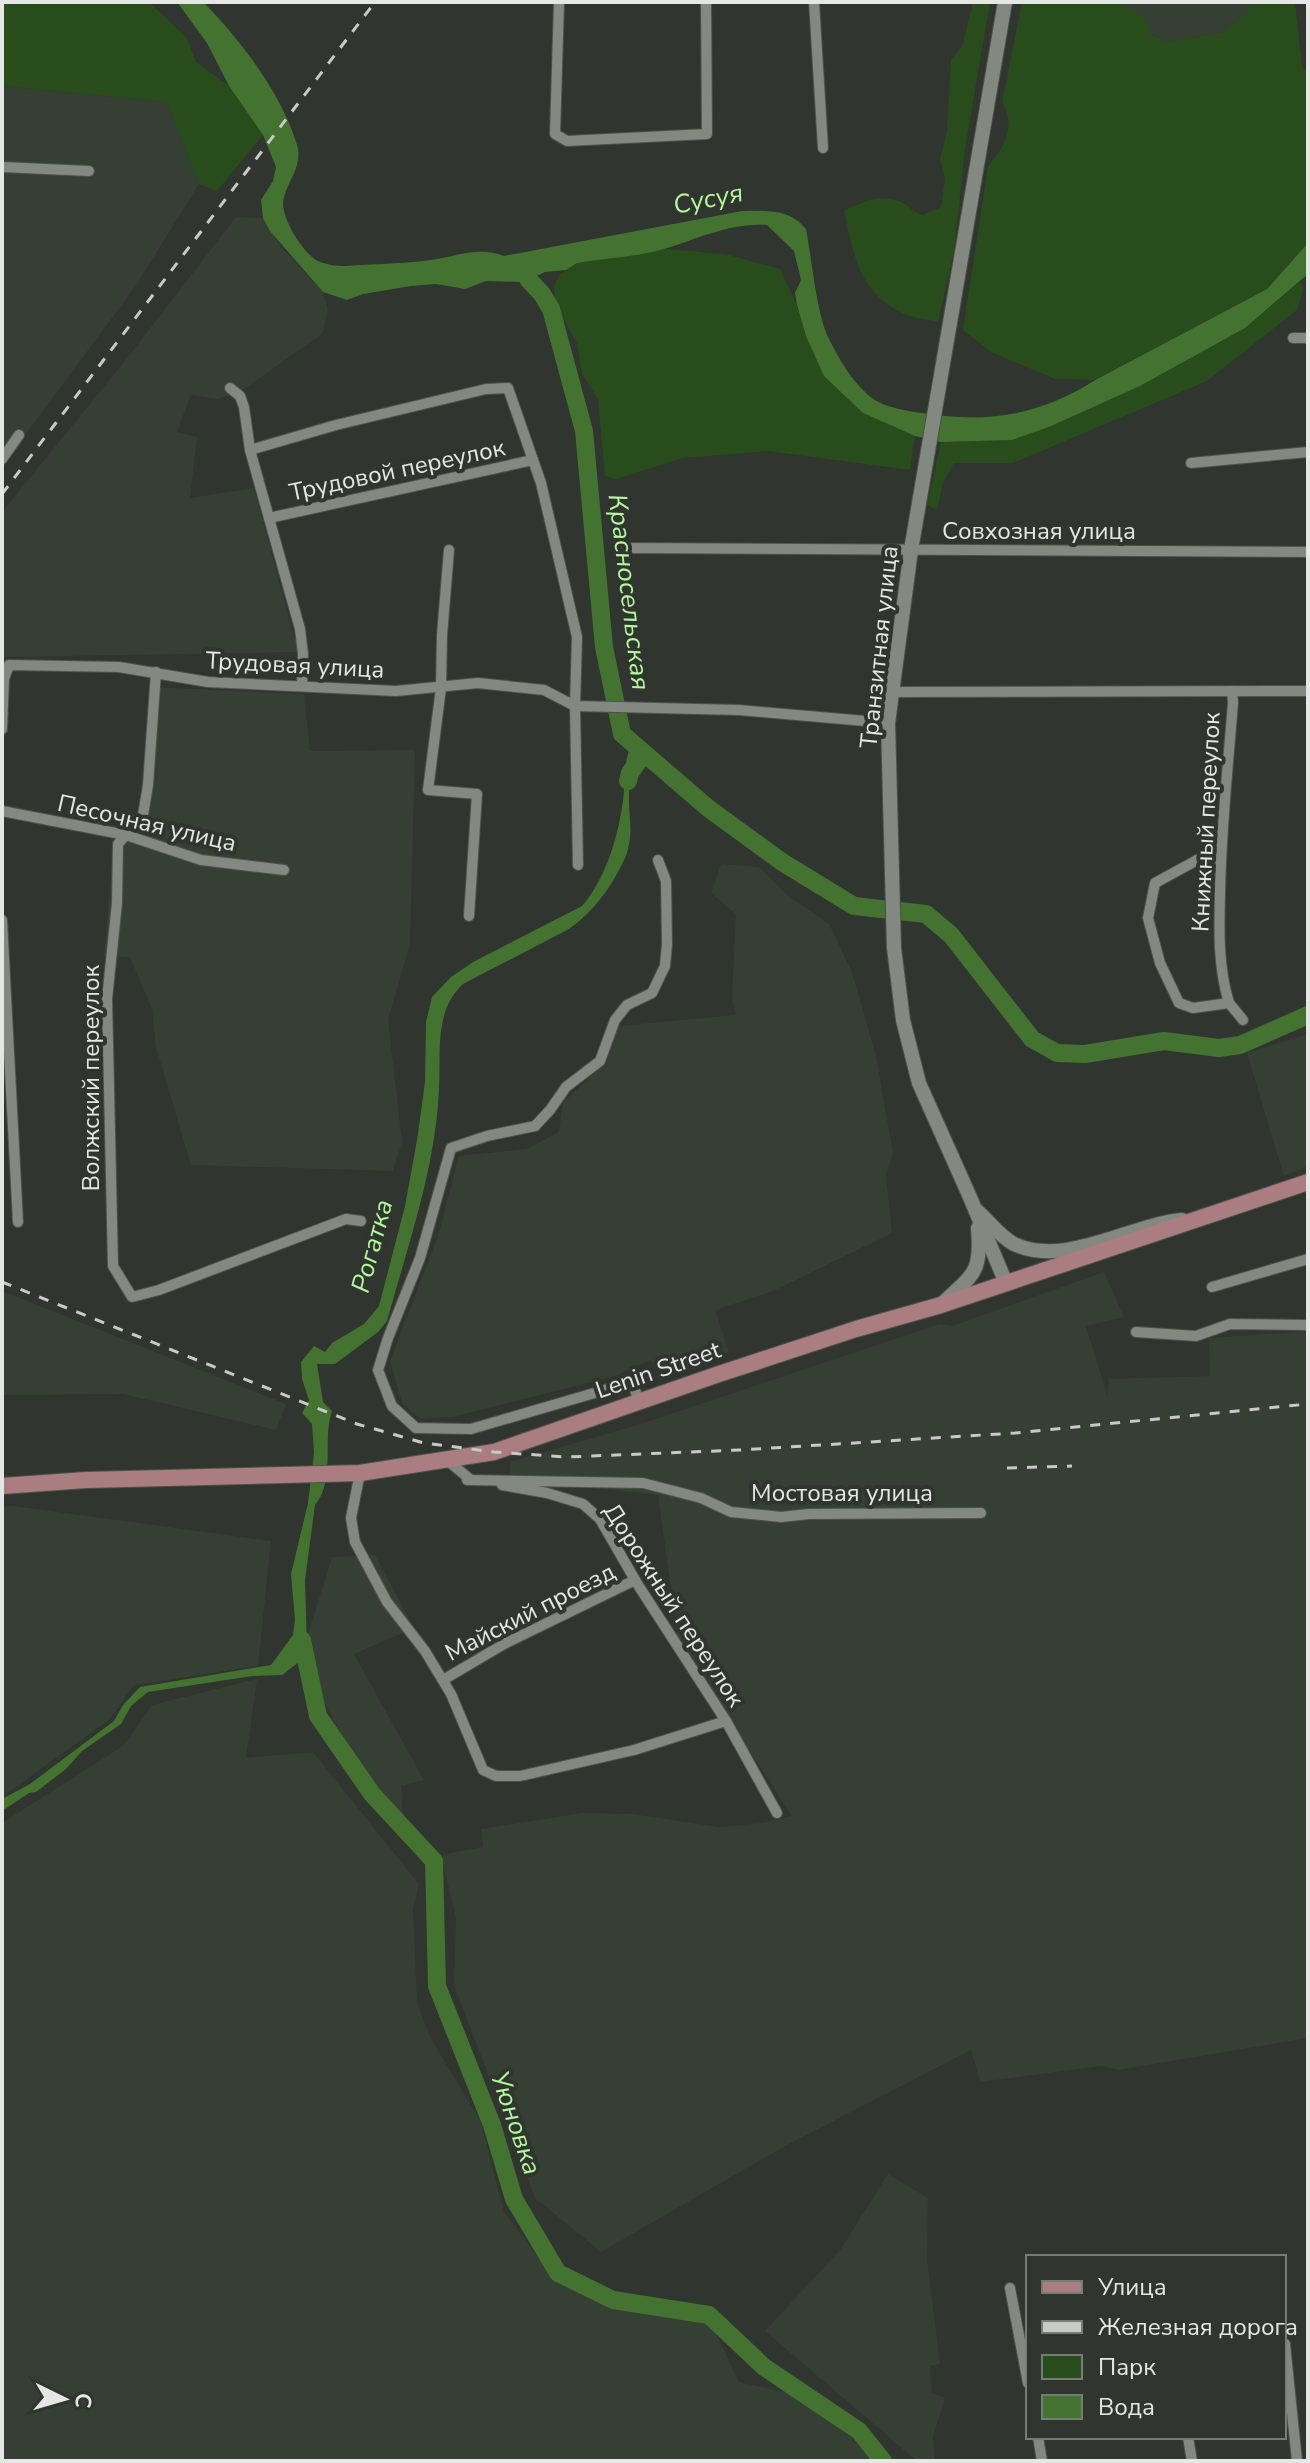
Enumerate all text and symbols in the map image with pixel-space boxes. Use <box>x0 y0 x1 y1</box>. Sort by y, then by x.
water label: Сусуя <box>670 175 746 223</box>
street label: Трудовой переулок <box>286 431 508 508</box>
water label: Красносельская <box>600 492 658 692</box>
street label: Совхозная улица <box>942 515 1136 547</box>
street label: Транзитная улица <box>852 544 906 750</box>
street label: Трудовая улица <box>205 644 385 686</box>
street label: Книжный переулок <box>1184 711 1228 933</box>
street label: Песочная улица <box>55 787 239 859</box>
street label: Волжский переулок <box>75 964 107 1191</box>
water label: Рогатка <box>343 1195 401 1297</box>
street label: Lenin Street <box>591 1333 725 1406</box>
street label: Мостовая улица <box>751 1477 933 1509</box>
street label: Дорожный переулок <box>596 1497 752 1713</box>
street label: Майский проезд <box>439 1555 621 1669</box>
water label: Уюновка <box>482 2067 550 2179</box>
legend <box>1026 2255 1286 2439</box>
text: Улица <box>1097 2271 1167 2303</box>
text: Железная дорога <box>1098 2311 1298 2343</box>
text: Парк <box>1098 2351 1156 2383</box>
north arrow <box>24 2359 104 2439</box>
text: Вода <box>1098 2391 1155 2423</box>
text: С <box>67 2392 99 2409</box>

